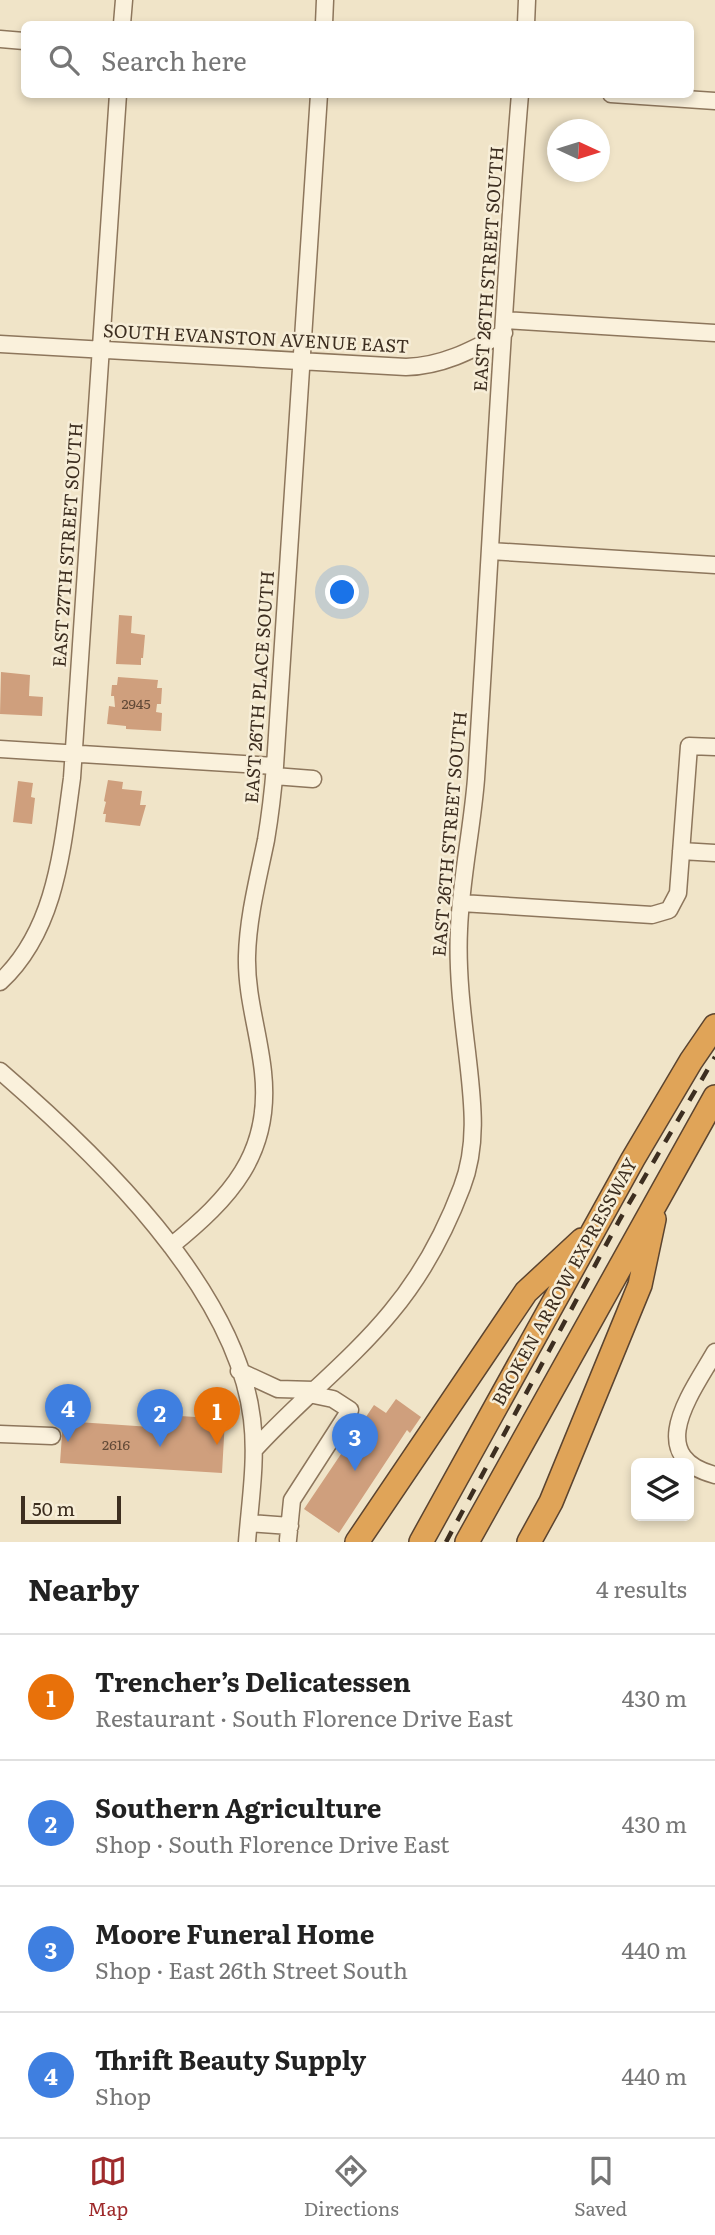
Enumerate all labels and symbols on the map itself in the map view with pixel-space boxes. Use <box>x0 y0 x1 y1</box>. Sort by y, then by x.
north arrow <box>547 119 610 182</box>
street label: EAST 26TH STREET SOUTH <box>465 145 510 393</box>
street label: SOUTH EVANSTON AVENUE EAST <box>102 316 410 359</box>
street label: EAST 27TH STREET SOUTH <box>44 422 89 668</box>
street label: EAST 26TH PLACE SOUTH <box>237 570 280 804</box>
your location <box>325 575 359 609</box>
house number: 2945 <box>121 693 151 713</box>
street label: EAST 26TH STREET SOUTH <box>424 710 473 958</box>
street label: BROKEN ARROW EXPRESSWAY <box>484 1152 643 1410</box>
pin: 4 <box>45 1384 91 1442</box>
pin: 1 <box>194 1387 240 1445</box>
pin: 2 <box>137 1389 183 1447</box>
pin: 3 <box>332 1413 378 1471</box>
house number: 2616 <box>102 1434 130 1454</box>
scale bar <box>21 1493 121 1525</box>

